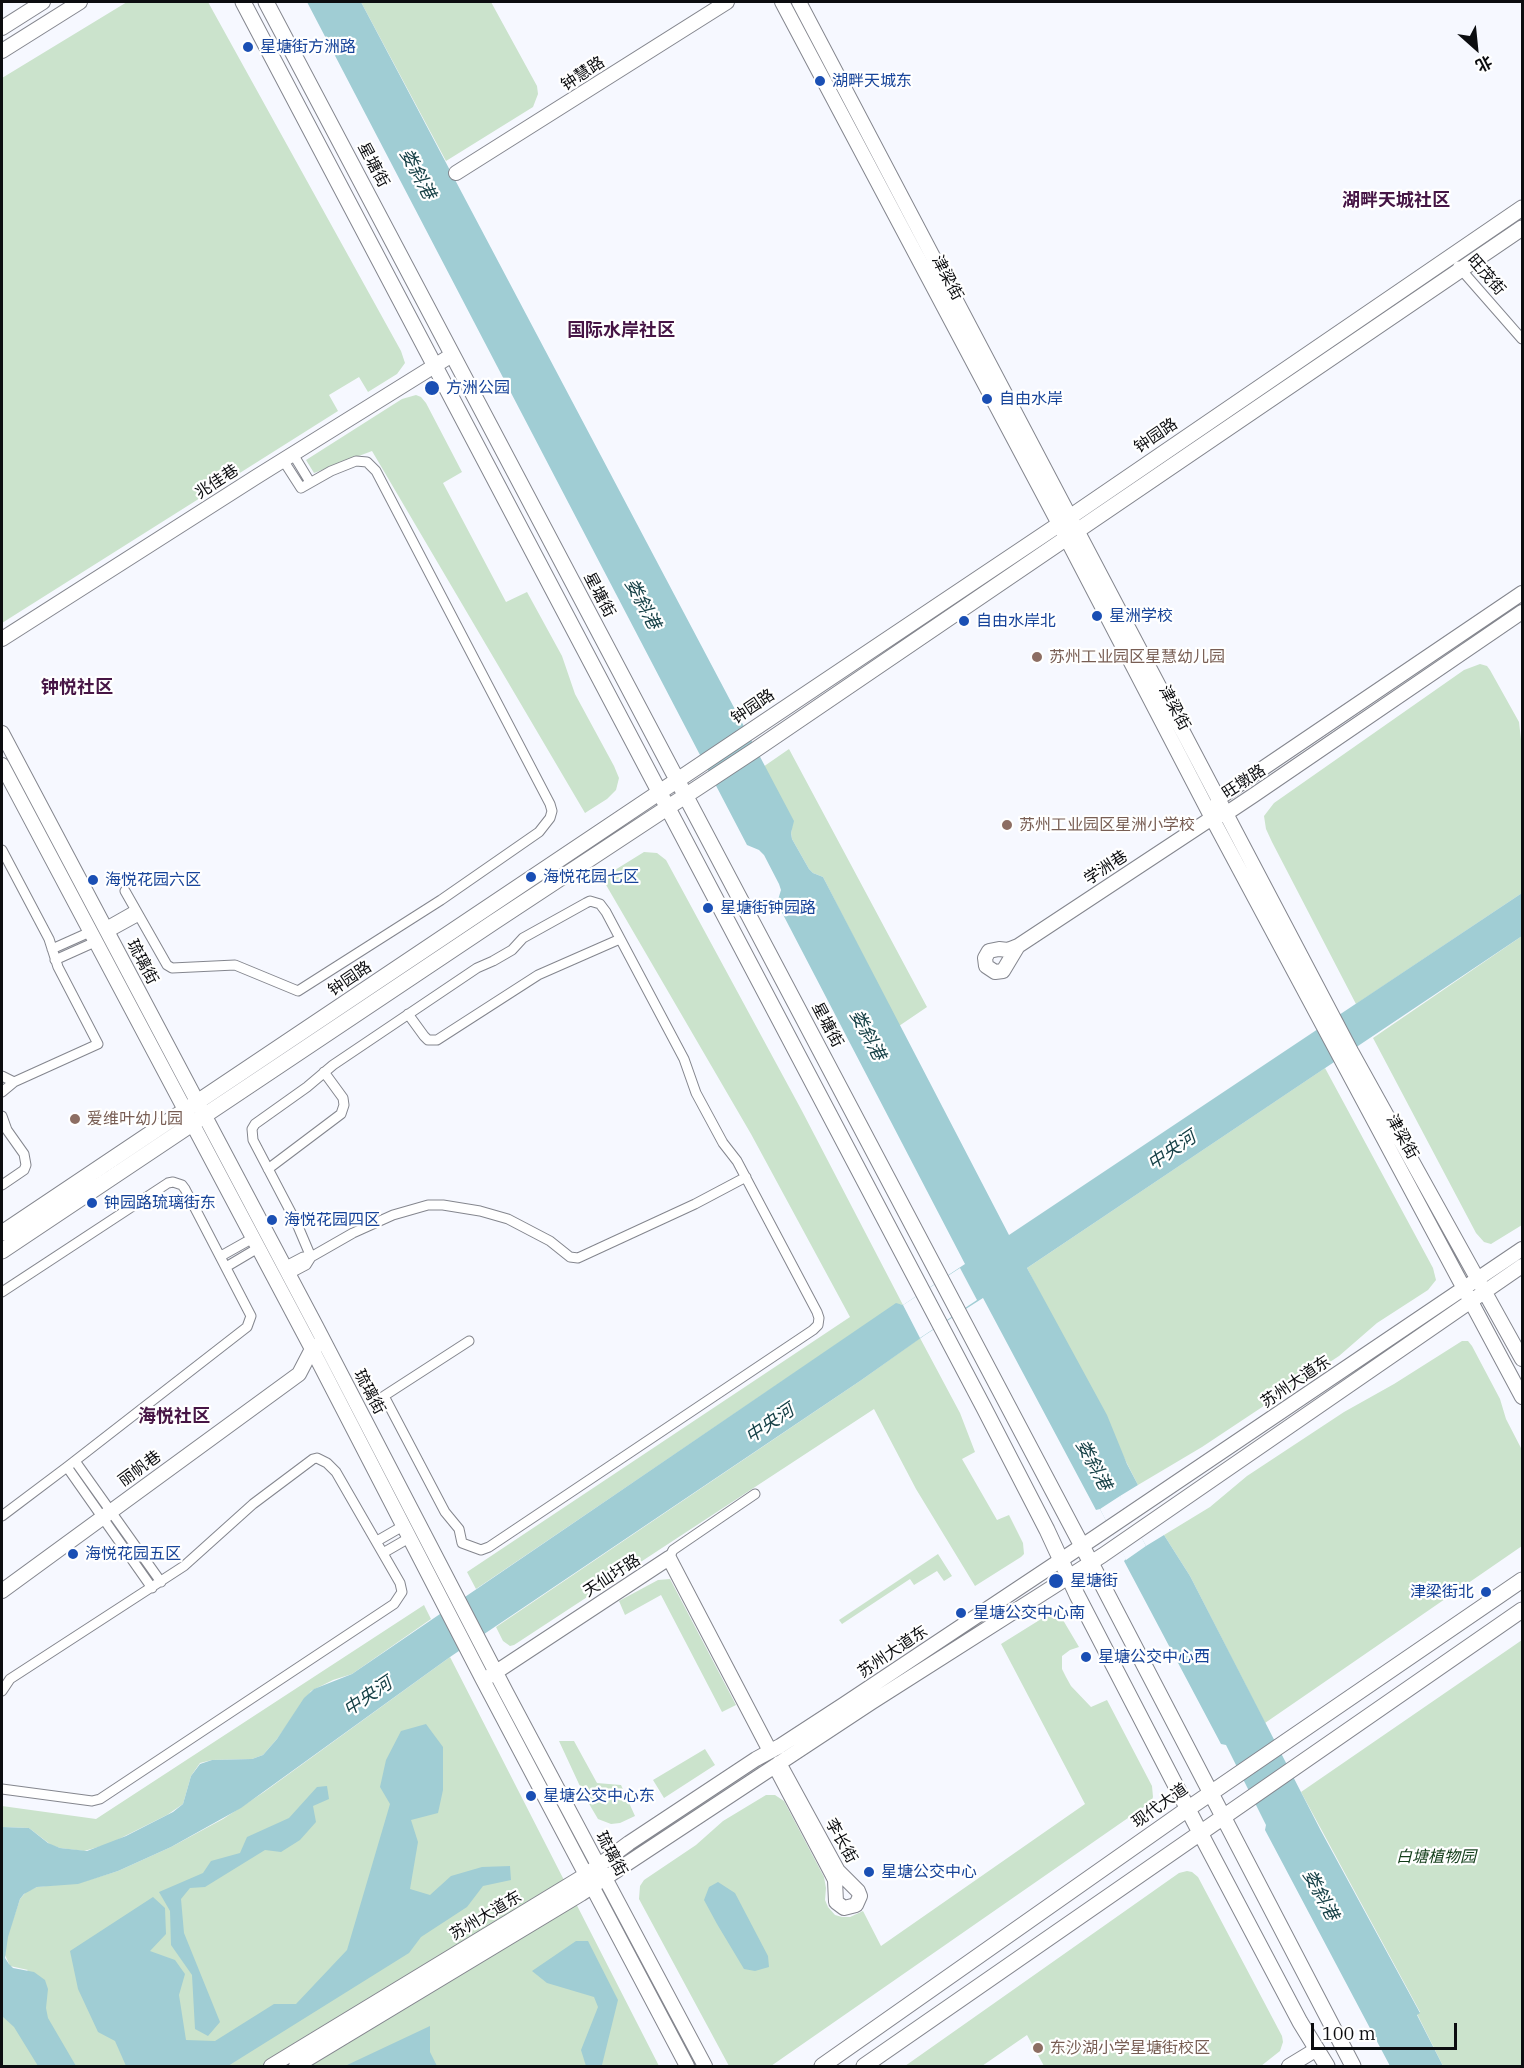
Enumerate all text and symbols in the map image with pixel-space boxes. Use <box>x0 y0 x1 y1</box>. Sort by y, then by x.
north arrow <box>1446 18 1506 78</box>
place label: 星塘街方洲路 <box>260 37 356 57</box>
marker: 星塘街方洲路 <box>241 40 255 54</box>
text: 北 <box>1473 51 1496 77</box>
street label: 钟慧路 <box>558 53 608 95</box>
place label: 湖畔天城东 <box>832 71 912 91</box>
marker: 湖畔天城东 <box>813 74 827 88</box>
street label: 星塘街 <box>353 139 393 191</box>
water label: 娄斜港 <box>395 145 439 203</box>
district label: 湖畔天城社区 <box>1342 190 1450 212</box>
street label: 旺茂街 <box>1463 251 1509 299</box>
street label: 津梁街 <box>927 252 967 304</box>
district label: 国际水岸社区 <box>567 320 675 342</box>
place label: 方洲公园 <box>446 378 510 398</box>
marker: 方洲公园 <box>423 379 441 397</box>
place label: 自由水岸 <box>999 389 1063 409</box>
marker: 自由水岸 <box>980 392 994 406</box>
street label: 钟园路 <box>1131 415 1181 457</box>
street label: 兆佳巷 <box>192 461 242 503</box>
street label: 星塘街 <box>579 569 619 621</box>
water label: 娄斜港 <box>620 575 664 633</box>
place label: 星洲学校 <box>1109 606 1173 626</box>
marker: 星洲学校 <box>1090 609 1104 623</box>
place label: 自由水岸北 <box>976 611 1056 631</box>
marker: 自由水岸北 <box>957 614 971 628</box>
place label: 苏州工业园区星慧幼儿园 <box>1049 647 1225 667</box>
marker: 苏州工业园区星慧幼儿园 <box>1030 650 1044 664</box>
district label: 钟悦社区 <box>41 677 113 699</box>
street label: 津梁街 <box>1154 682 1194 734</box>
street label: 钟园路 <box>728 686 778 728</box>
street label: 旺墩路 <box>1219 761 1269 803</box>
place label: 苏州工业园区星洲小学校 <box>1019 815 1195 835</box>
marker: 苏州工业园区星洲小学校 <box>1000 818 1014 832</box>
street label: 学洲巷 <box>1081 847 1131 889</box>
place label: 海悦花园七区 <box>543 867 639 887</box>
place label: 海悦花园六区 <box>105 870 201 890</box>
marker: 海悦花园七区 <box>524 870 538 884</box>
marker: 海悦花园六区 <box>86 873 100 887</box>
place label: 星塘街钟园路 <box>720 898 816 918</box>
marker: 星塘街钟园路 <box>701 901 715 915</box>
street label: 琉璃街 <box>122 936 162 988</box>
street label: 钟园路 <box>325 958 375 1000</box>
street label: 星塘街 <box>807 999 847 1051</box>
water label: 娄斜港 <box>845 1006 889 1064</box>
place label: 爱维叶幼儿园 <box>87 1109 183 1129</box>
street label: 津梁街 <box>1382 1111 1422 1163</box>
marker: 爱维叶幼儿园 <box>68 1112 82 1126</box>
water label: 中央河 <box>1144 1127 1200 1175</box>
place label: 钟园路琉璃街东 <box>104 1193 216 1213</box>
marker: 钟园路琉璃街东 <box>85 1196 99 1210</box>
place label: 海悦花园四区 <box>284 1210 380 1230</box>
marker: 海悦花园四区 <box>265 1213 279 1227</box>
street label: 苏州大道东 <box>1257 1352 1335 1412</box>
street label: 琉璃街 <box>349 1366 389 1418</box>
water label: 中央河 <box>742 1400 798 1448</box>
district label: 海悦社区 <box>138 1406 210 1428</box>
water label: 娄斜港 <box>1071 1436 1115 1494</box>
street label: 丽帆巷 <box>115 1447 165 1491</box>
place label: 海悦花园五区 <box>85 1544 181 1564</box>
marker: 海悦花园五区 <box>66 1547 80 1561</box>
street label: 天仙圩路 <box>580 1551 644 1601</box>
place label: 星塘街 <box>1070 1571 1118 1591</box>
marker: 星塘街 <box>1047 1572 1065 1590</box>
place label: 津梁街北 <box>1410 1582 1474 1602</box>
marker: 津梁街北 <box>1479 1585 1493 1599</box>
place label: 星塘公交中心南 <box>973 1603 1085 1623</box>
marker: 星塘公交中心南 <box>954 1606 968 1620</box>
street label: 苏州大道东 <box>854 1622 932 1682</box>
place label: 星塘公交中心西 <box>1098 1647 1210 1667</box>
marker: 星塘公交中心西 <box>1079 1650 1093 1664</box>
water label: 中央河 <box>340 1673 396 1721</box>
street label: 现代大道 <box>1128 1780 1192 1832</box>
place label: 星塘公交中心东 <box>543 1786 655 1806</box>
marker: 星塘公交中心东 <box>524 1789 538 1803</box>
street label: 李长街 <box>821 1815 861 1867</box>
street label: 琉璃街 <box>591 1828 631 1880</box>
park label: 白塘植物园 <box>1396 1847 1476 1867</box>
place label: 星塘公交中心 <box>881 1862 977 1882</box>
marker: 星塘公交中心 <box>862 1865 876 1879</box>
water label: 娄斜港 <box>1298 1866 1342 1924</box>
street label: 苏州大道东 <box>447 1887 525 1945</box>
scale bar <box>1314 2011 1460 2049</box>
text: 100 m <box>1322 2022 1376 2045</box>
place label: 东沙湖小学星塘街校区 <box>1050 2038 1210 2058</box>
marker: 东沙湖小学星塘街校区 <box>1031 2041 1045 2055</box>

